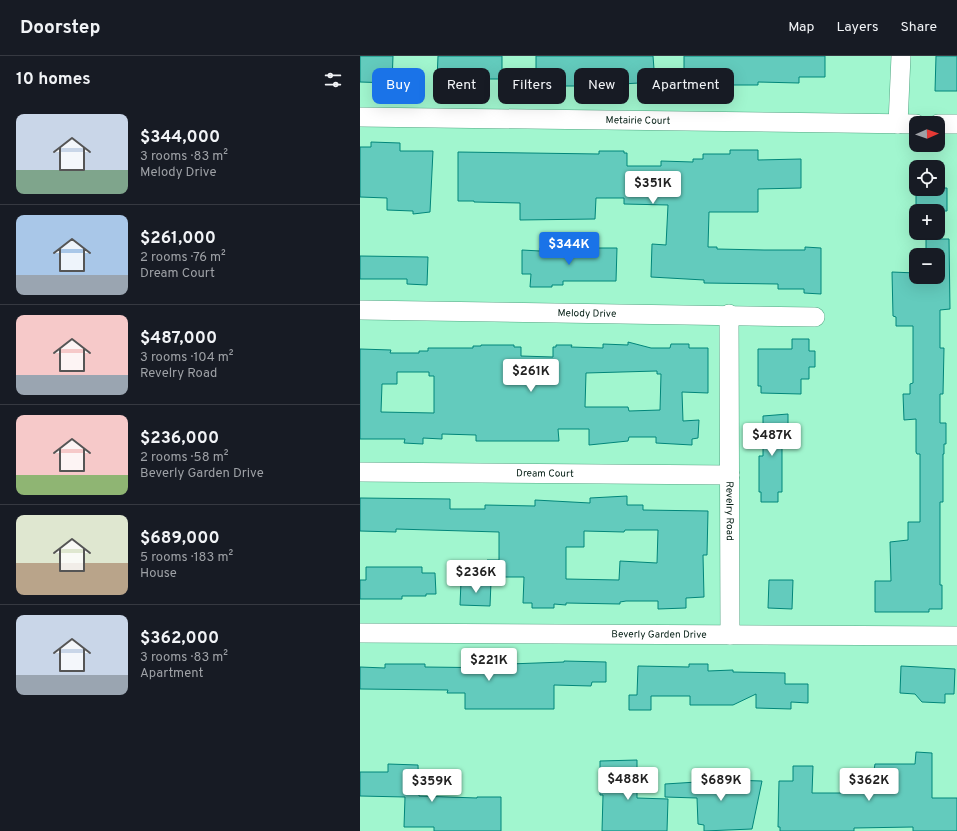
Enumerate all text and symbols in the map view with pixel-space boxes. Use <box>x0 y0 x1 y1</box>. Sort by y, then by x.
text: Doorstep <box>20 16 100 40</box>
text: Map <box>788 19 814 36</box>
text: Layers <box>836 19 878 36</box>
text: Share <box>900 19 937 36</box>
chip: Buy <box>372 68 425 104</box>
chip: Rent <box>433 68 490 104</box>
chip: Filters <box>498 68 566 104</box>
chip: New <box>574 68 629 104</box>
chip: Apartment <box>637 68 734 104</box>
text: 10 homes <box>16 69 91 91</box>
icon: filters <box>322 69 344 91</box>
street label: Metairie Court <box>606 114 671 127</box>
north arrow <box>909 116 945 152</box>
map controls <box>909 116 945 284</box>
text: $344,000 <box>140 127 220 149</box>
icon: home <box>48 130 96 178</box>
text: 3 rooms · 83 m² <box>140 149 228 165</box>
button: locate <box>909 160 945 196</box>
text: Melody Drive <box>140 165 216 181</box>
pin: $351K <box>625 171 681 205</box>
text: $351K <box>634 176 672 192</box>
button: + <box>909 204 945 240</box>
text: $261,000 <box>140 228 216 250</box>
icon: home <box>48 231 96 279</box>
pin: $344K <box>541 232 597 266</box>
text: $344K <box>548 237 590 253</box>
button: − <box>909 248 945 284</box>
text: 2 rooms · 76 m² <box>140 250 226 266</box>
text: Dream Court <box>140 266 215 282</box>
street label: Melody Drive <box>557 307 616 320</box>
text: $487,000 <box>140 328 217 350</box>
icon: home <box>48 331 96 379</box>
text: 3 rooms · 104 m² <box>140 350 234 366</box>
pin: $261K <box>503 359 559 393</box>
text: $261K <box>512 364 550 380</box>
text: Revelry Road <box>140 366 217 382</box>
pin: $487K <box>744 423 800 457</box>
text: $236,000 <box>140 428 219 450</box>
text: $487K <box>752 428 792 444</box>
icon: home <box>48 431 96 479</box>
text: 2 rooms · 58 m² <box>140 450 228 466</box>
text: Beverly Garden Drive <box>140 466 264 482</box>
street label: Dream Court <box>516 467 574 480</box>
street label: Revelry Road <box>723 481 736 541</box>
text: $689,000 <box>140 528 220 550</box>
icon: home <box>48 531 96 579</box>
text: 5 rooms · 183 m² <box>140 550 233 566</box>
pin: $236K <box>448 560 504 594</box>
text: $236K <box>456 565 496 581</box>
text: House <box>140 566 177 582</box>
text: $362,000 <box>140 628 219 650</box>
street label: Beverly Garden Drive <box>611 628 707 641</box>
icon: home <box>48 631 96 679</box>
pin: $221K <box>461 648 517 682</box>
text: 3 rooms · 83 m² <box>140 650 228 666</box>
text: $221K <box>470 653 508 669</box>
text: Apartment <box>140 666 203 682</box>
pin: $488K <box>600 767 656 801</box>
pin: $689K <box>693 768 749 802</box>
pin: $362K <box>841 768 897 802</box>
pin: $359K <box>404 769 460 803</box>
text: $488K <box>607 772 649 788</box>
text: $689K <box>700 773 742 789</box>
text: $362K <box>849 773 889 789</box>
text: $359K <box>412 774 452 790</box>

